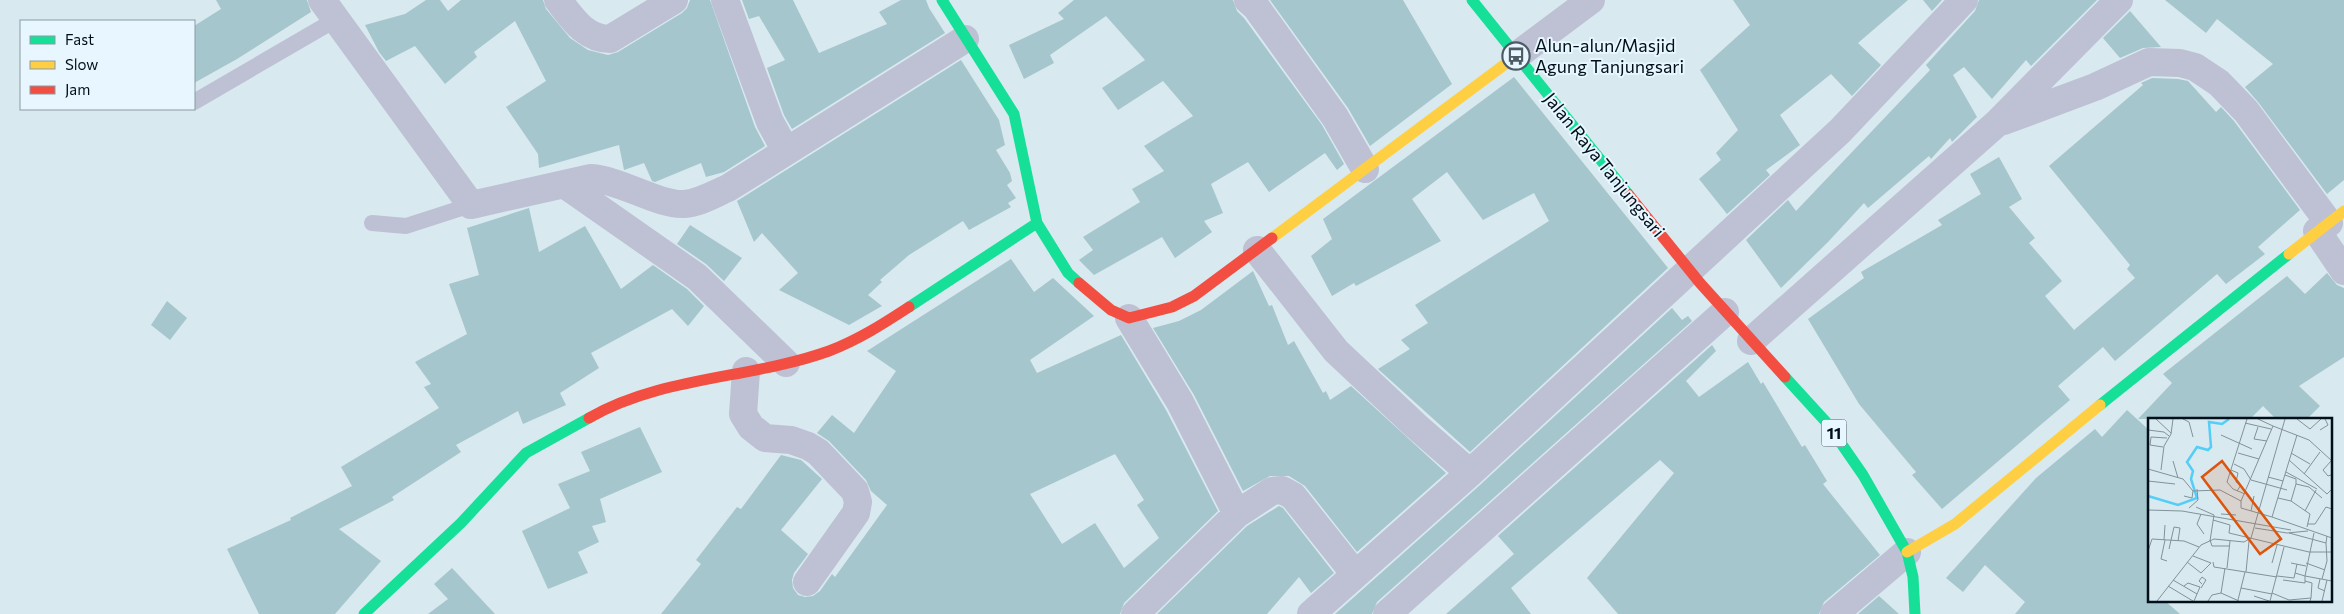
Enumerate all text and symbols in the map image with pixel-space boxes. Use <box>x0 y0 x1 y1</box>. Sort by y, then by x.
legend <box>20 20 195 110</box>
text: Fast <box>65 30 94 48</box>
place label: Alun-alun/Masjid Agung Tanjungsari <box>1535 34 1684 77</box>
bus stop icon: Alun-alun/Masjid Agung Tanjungsari <box>1501 41 1531 71</box>
text: Slow <box>65 55 98 73</box>
text: Jam <box>65 80 90 98</box>
street label: Jalan Raya Tanjungsari <box>1540 88 1670 241</box>
inset map <box>2148 418 2332 602</box>
road number: 11 <box>1822 419 1846 446</box>

